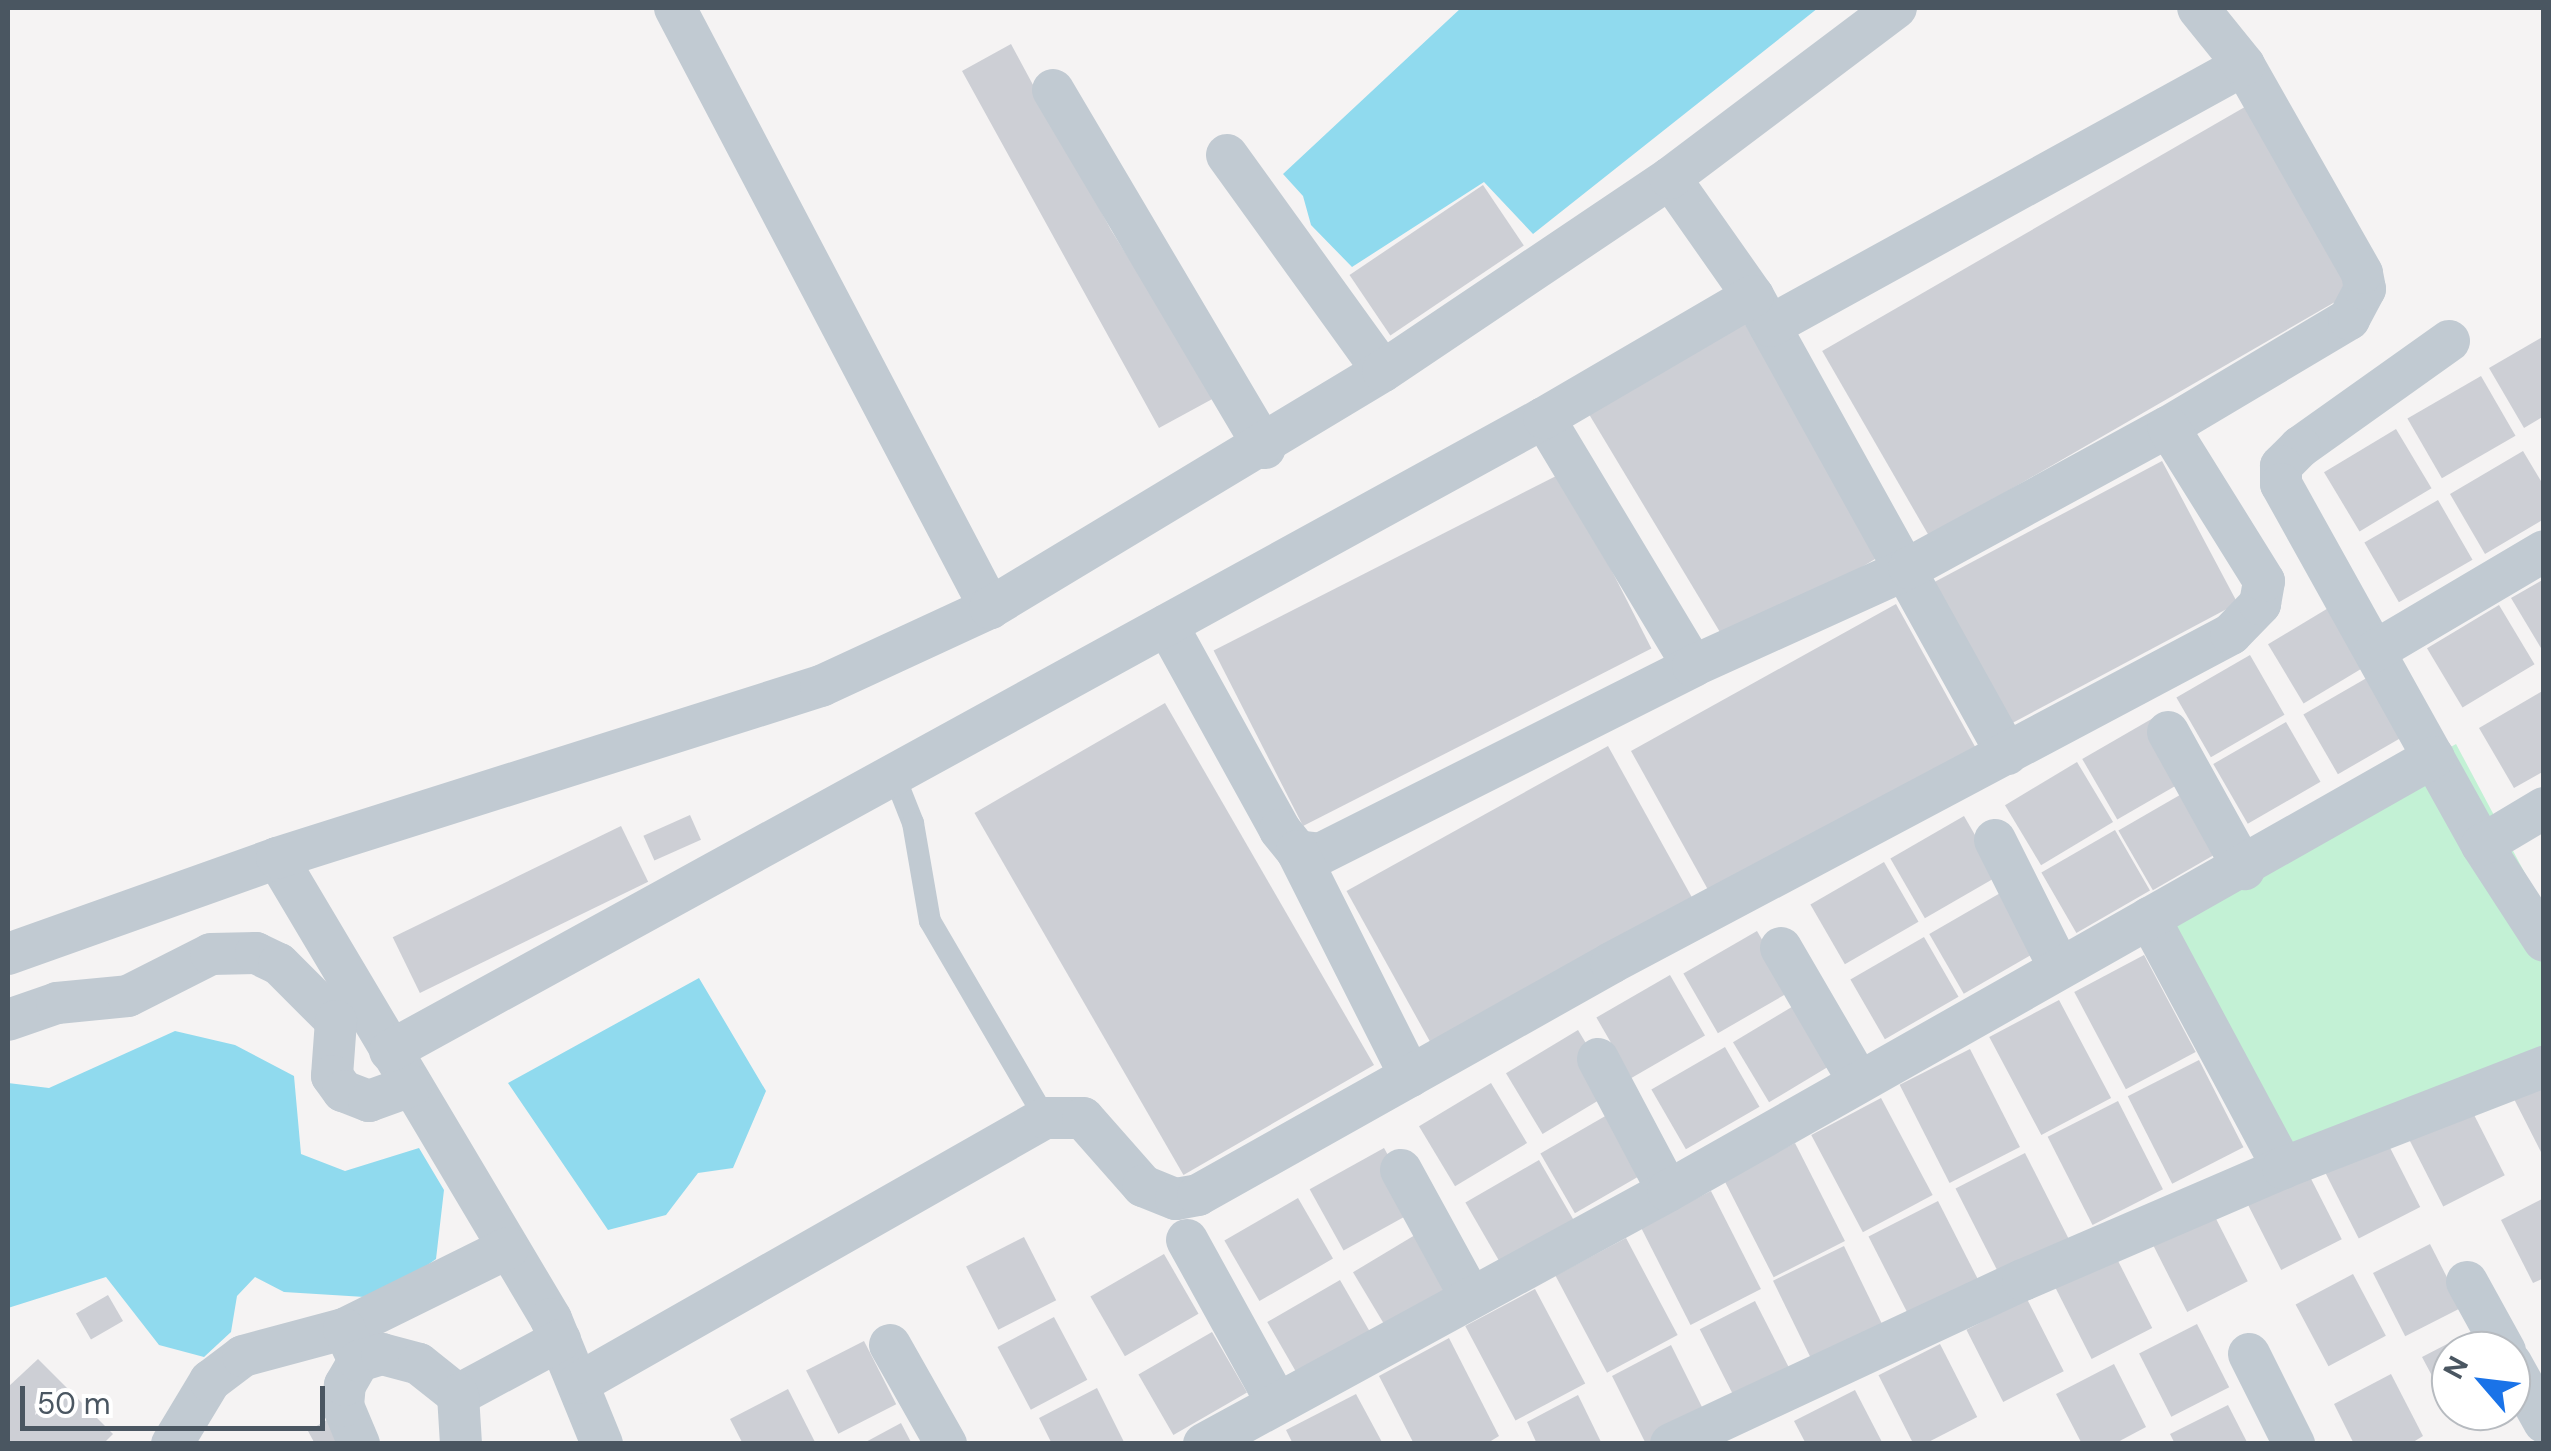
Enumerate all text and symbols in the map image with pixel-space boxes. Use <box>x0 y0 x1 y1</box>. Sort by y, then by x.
north arrow <box>2431 1331 2531 1431</box>
text: N <box>2435 1350 2477 1385</box>
scale bar <box>25 1366 330 1428</box>
text: 50 m <box>37 1384 111 1423</box>

